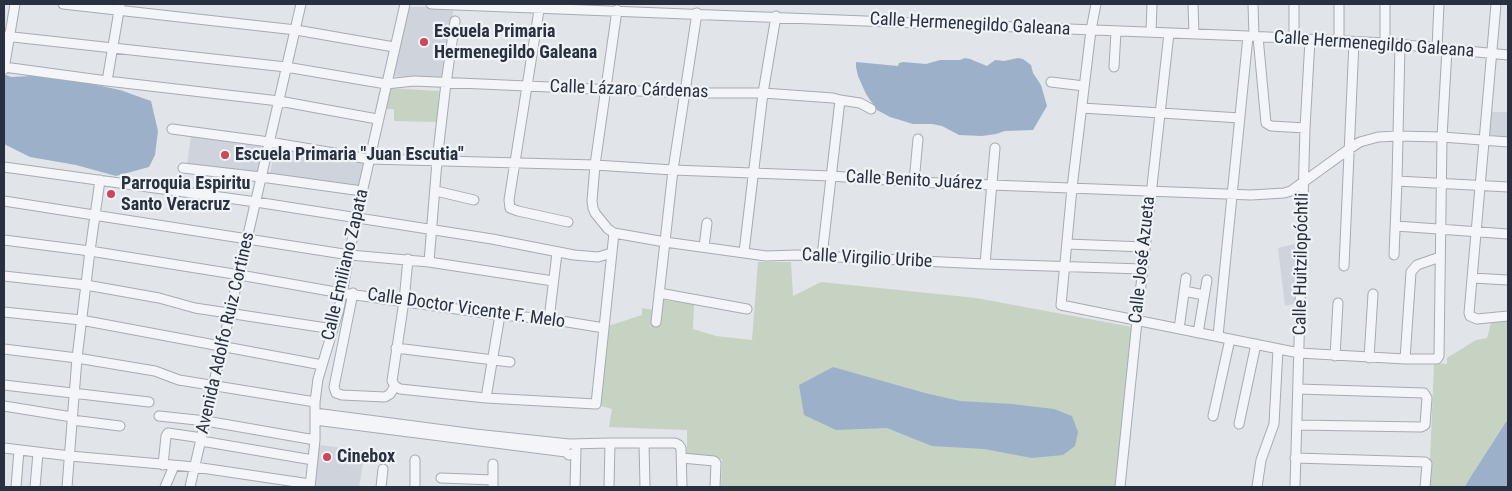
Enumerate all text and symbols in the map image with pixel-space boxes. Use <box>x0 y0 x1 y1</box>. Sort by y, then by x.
street label: Calle Hermenegildo Galeana <box>869 9 1071 41</box>
place label: Escuela Primaria Hermenegildo Galeana <box>434 21 597 64</box>
street label: Calle Hermenegildo Galeana <box>1273 27 1475 63</box>
marker: Escuela Primaria Hermenegildo Galeana <box>418 36 430 48</box>
street label: Calle Lázaro Cárdenas <box>549 76 709 104</box>
place label: Escuela Primaria "Juan Escutia" <box>235 144 464 166</box>
marker: Escuela Primaria "Juan Escutia" <box>219 149 231 161</box>
street label: Calle Benito Juárez <box>845 167 983 195</box>
place label: Parroquia Espiritu Santo Veracruz <box>121 173 250 215</box>
street label: Calle Emiliano Zapata <box>318 187 374 343</box>
marker: Parroquia Espiritu Santo Veracruz <box>105 188 117 200</box>
street label: Calle Huitzilopóchtli <box>1290 192 1314 336</box>
street label: Calle José Azueta <box>1126 195 1160 325</box>
street label: Avenida Adolfo Ruiz Cortines <box>192 230 260 436</box>
street label: Calle Virgilio Uribe <box>801 245 933 273</box>
street label: Calle Doctor Vicente F. Melo <box>366 284 566 334</box>
place label: Cinebox <box>337 446 395 468</box>
marker: Cinebox <box>321 451 333 463</box>

